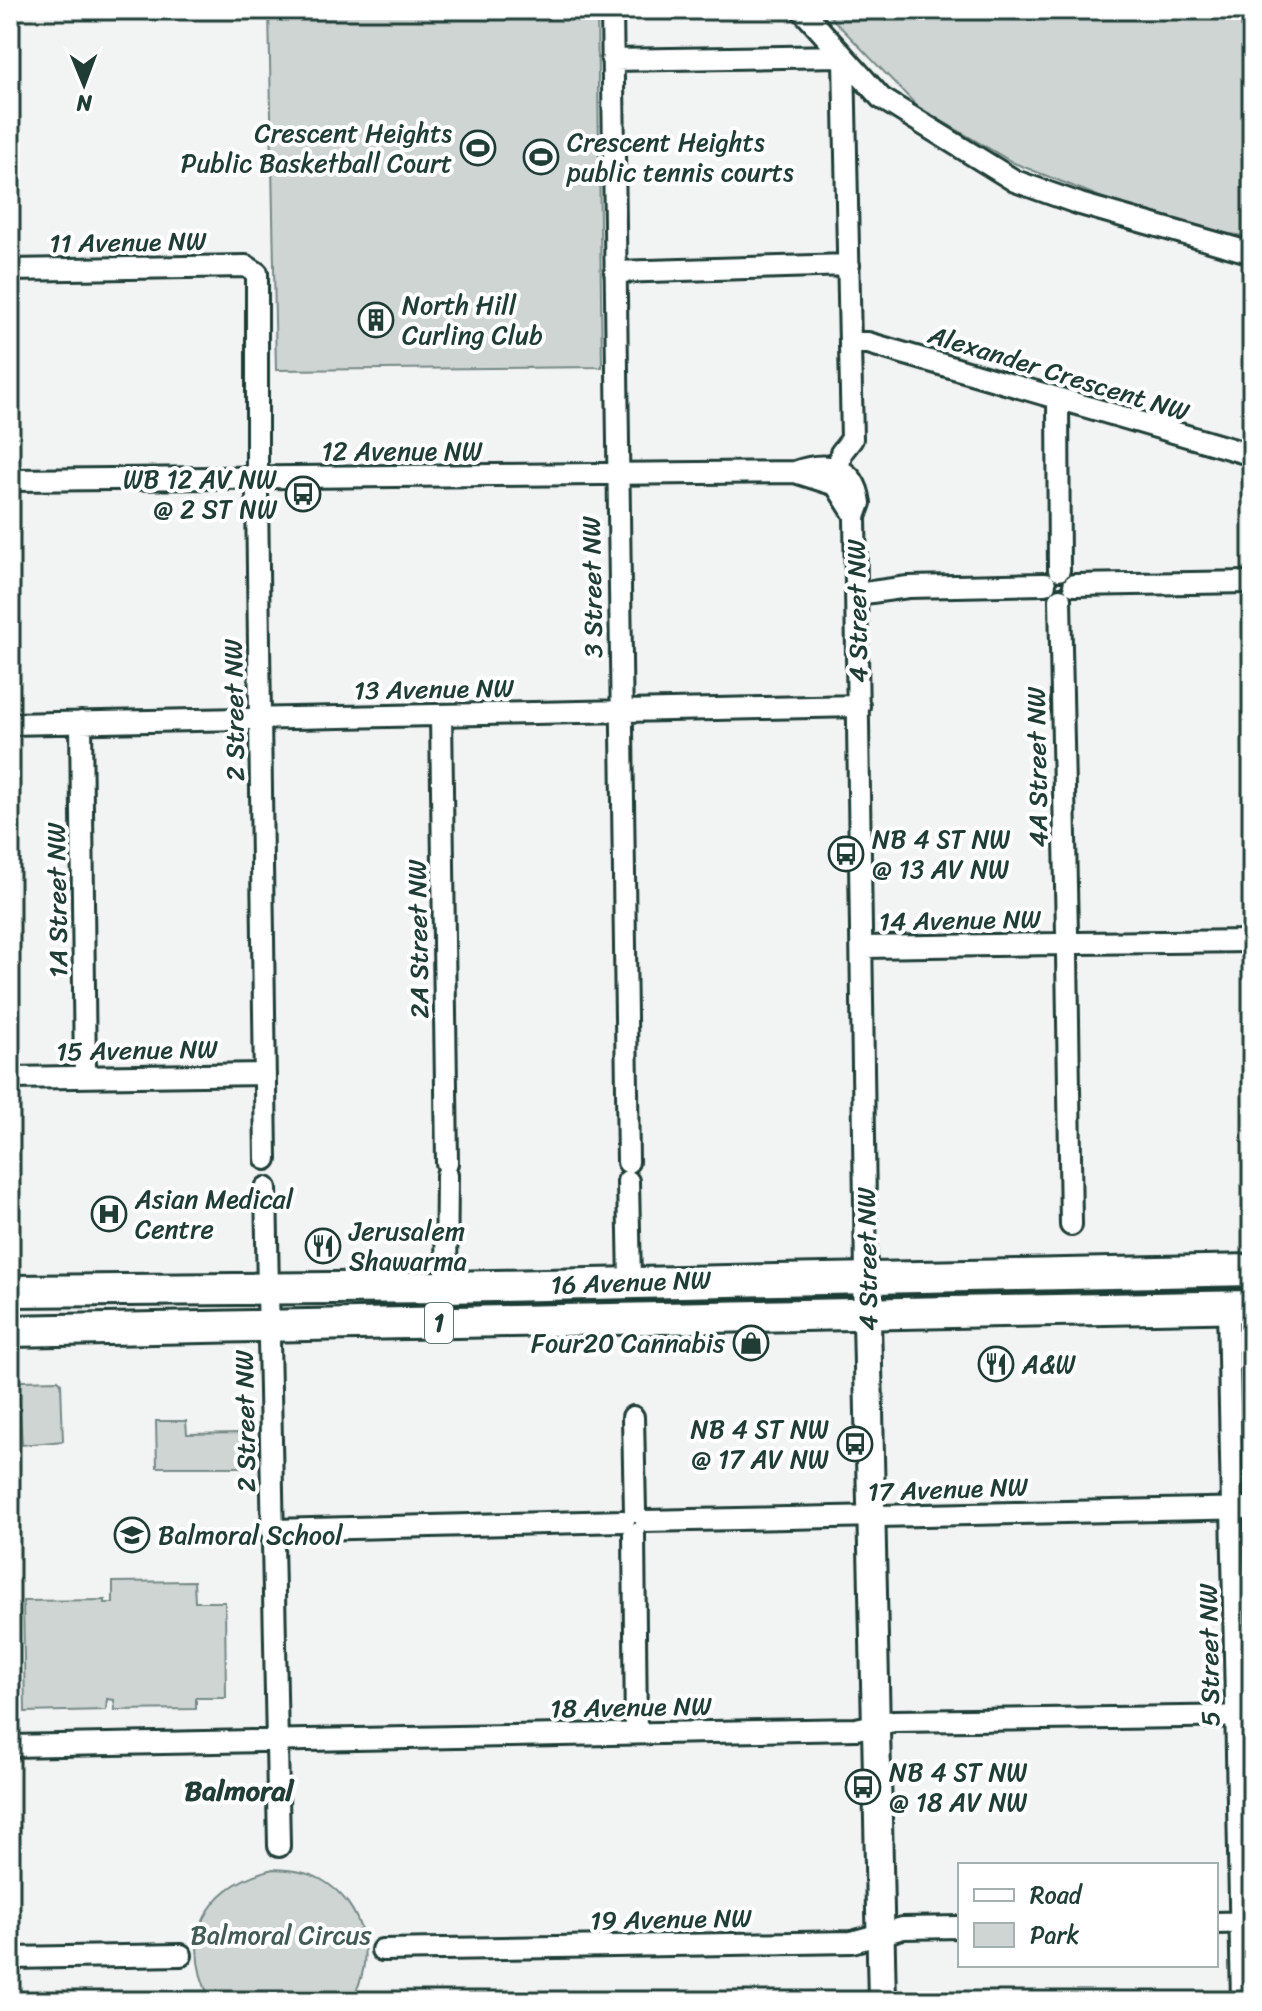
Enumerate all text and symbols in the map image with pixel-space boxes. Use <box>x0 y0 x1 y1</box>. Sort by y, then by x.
north arrow <box>44 44 124 124</box>
text: N <box>76 84 93 123</box>
place label: Crescent Heights Public Basketball Court <box>181 110 452 186</box>
place label: Crescent Heights public tennis courts <box>566 119 794 195</box>
sports icon: Crescent Heights Public Basketball Court <box>459 129 497 167</box>
sports icon: Crescent Heights public tennis courts <box>522 138 560 176</box>
street label: 11 Avenue NW <box>49 218 208 266</box>
place label: North Hill Curling Club <box>402 282 543 358</box>
building icon: North Hill Curling Club <box>357 301 395 339</box>
street label: Alexander Crescent NW <box>922 311 1196 435</box>
street label: 12 Avenue NW <box>321 428 483 474</box>
place label: WB 12 AV NW @ 2 ST NW <box>123 456 278 532</box>
bus stop icon: WB 12 AV NW @ 2 ST NW <box>284 475 322 513</box>
street label: 3 Street NW <box>568 515 616 658</box>
street label: 4 Street NW <box>833 538 881 683</box>
street label: 2 Street NW <box>210 638 258 782</box>
street label: 13 Avenue NW <box>353 665 515 713</box>
street label: 4A Street NW <box>1013 686 1061 848</box>
place label: NB 4 ST NW @ 13 AV NW <box>872 816 1011 892</box>
street label: 1A Street NW <box>33 821 81 978</box>
bus stop icon: NB 4 ST NW @ 13 AV NW <box>827 835 865 873</box>
street label: 2A Street NW <box>394 858 442 1019</box>
street label: 14 Avenue NW <box>878 896 1042 944</box>
street label: 15 Avenue NW <box>56 1026 219 1074</box>
place label: Asian Medical Centre <box>134 1176 294 1252</box>
street label: 4 Street NW <box>843 1186 891 1331</box>
hospital icon: Asian Medical Centre <box>90 1195 128 1233</box>
place label: Jerusalem Shawarma <box>348 1208 467 1284</box>
restaurant icon: Jerusalem Shawarma <box>304 1227 342 1265</box>
street label: 16 Avenue NW <box>550 1256 713 1308</box>
road number: 1 <box>425 1303 453 1343</box>
place label: Four20 Cannabis <box>531 1320 725 1366</box>
shop icon: Four20 Cannabis <box>732 1324 770 1362</box>
place label: A&W <box>1021 1341 1077 1387</box>
restaurant icon: A&W <box>977 1345 1015 1383</box>
street label: 2 Street NW <box>221 1349 269 1493</box>
place label: NB 4 ST NW @ 17 AV NW <box>690 1406 829 1482</box>
bus stop icon: NB 4 ST NW @ 17 AV NW <box>836 1425 874 1463</box>
street label: 17 Avenue NW <box>867 1463 1030 1515</box>
place label: Balmoral School <box>158 1512 343 1558</box>
school or university icon: Balmoral School <box>113 1516 151 1554</box>
street label: 5 Street NW <box>1185 1582 1233 1727</box>
street label: 18 Avenue NW <box>550 1683 713 1731</box>
place label: NB 4 ST NW @ 18 AV NW <box>889 1749 1028 1825</box>
district label: Balmoral <box>185 1766 294 1815</box>
bus stop icon: NB 4 ST NW @ 18 AV NW <box>844 1768 882 1806</box>
legend <box>958 1863 1218 1967</box>
text: Road <box>1030 1874 1084 1916</box>
street label: 19 Avenue NW <box>590 1895 753 1943</box>
park label: Balmoral Circus <box>191 1912 372 1958</box>
text: Park <box>1030 1914 1079 1956</box>

